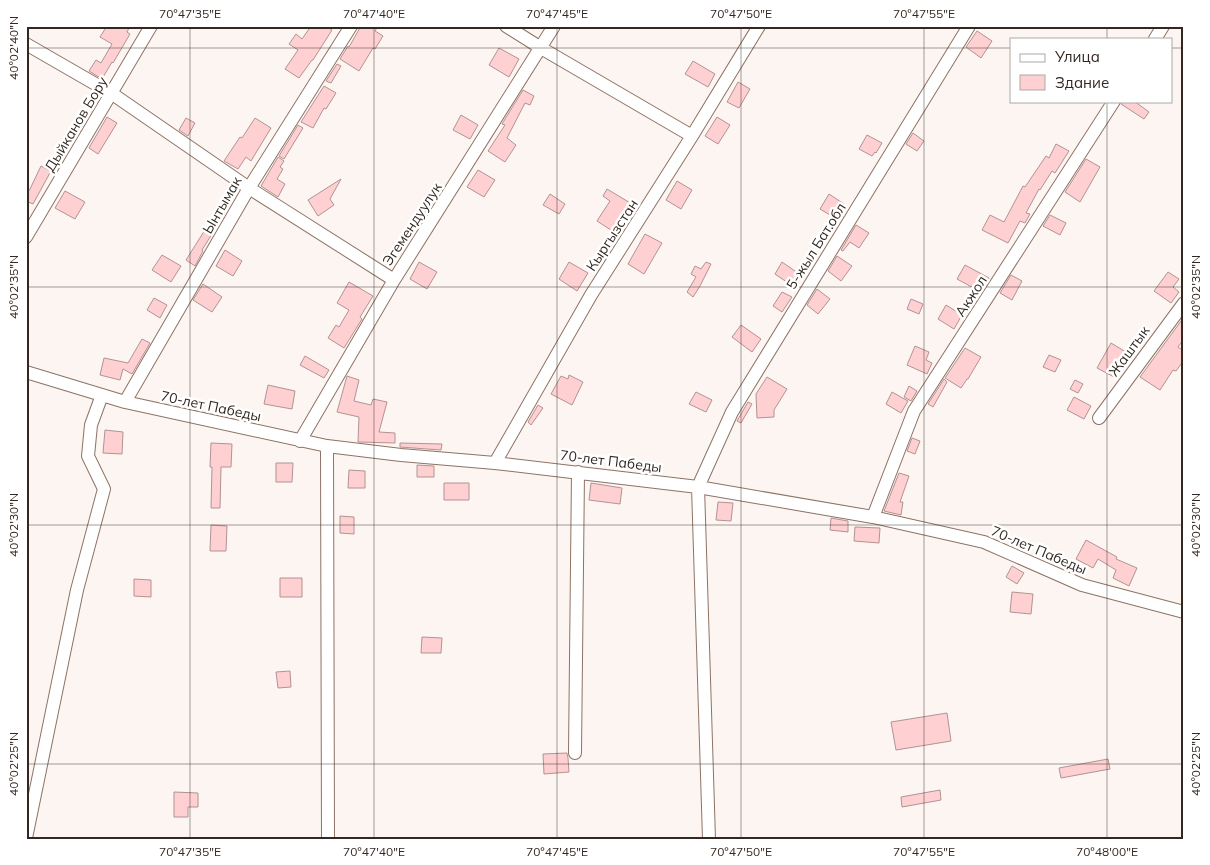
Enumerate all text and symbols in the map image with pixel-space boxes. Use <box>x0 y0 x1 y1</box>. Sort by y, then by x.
text: 70°47'35"E <box>159 6 221 21</box>
text: 70°47'40"E <box>343 6 405 21</box>
text: 70°47'45"E <box>526 6 588 21</box>
text: 70°47'50"E <box>710 6 772 21</box>
text: 70°47'55"E <box>893 6 955 21</box>
text: 40°02'40"N <box>6 16 21 80</box>
legend <box>1010 38 1172 102</box>
text: Улица <box>1054 47 1100 66</box>
street label: Дыйканов Бору <box>41 73 112 175</box>
text: Здание <box>1055 73 1109 92</box>
street label: Ынтымак <box>198 173 246 237</box>
street label: Эгемендуулук <box>378 179 446 269</box>
street label: Кыргызстан <box>582 196 642 274</box>
street label: 5-жыл Бат.обл <box>782 199 850 293</box>
text: 40°02'35"N <box>6 255 21 319</box>
text: 40°02'35"N <box>1188 255 1203 319</box>
street label: Акжол <box>951 272 991 320</box>
street label: Жаштык <box>1105 322 1154 380</box>
street label: 70-лет Пабеды <box>159 387 263 425</box>
street label: 70-лет Пабеды <box>559 446 663 476</box>
text: 40°02'30"N <box>6 493 21 557</box>
text: 40°02'30"N <box>1188 493 1203 557</box>
street label: 70-лет Пабеды <box>988 522 1090 578</box>
text: 40°02'25"N <box>6 732 21 796</box>
text: 40°02'25"N <box>1188 732 1203 796</box>
text: 70°47'35"E <box>159 844 221 859</box>
text: 70°47'40"E <box>343 844 405 859</box>
text: 70°47'45"E <box>526 844 588 859</box>
text: 70°47'50"E <box>710 844 772 859</box>
text: 70°47'55"E <box>893 844 955 859</box>
text: 70°48'00"E <box>1076 844 1138 859</box>

